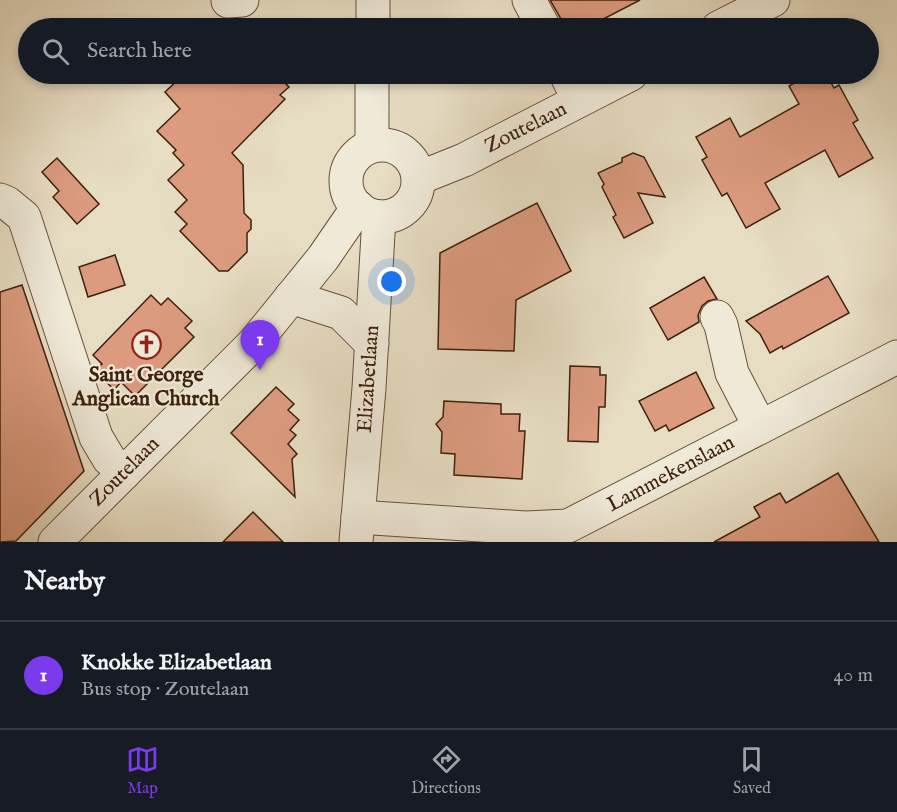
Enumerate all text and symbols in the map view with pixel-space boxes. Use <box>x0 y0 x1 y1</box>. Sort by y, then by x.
search box <box>18 18 879 84</box>
icon: search <box>39 35 72 68</box>
text: Search here <box>87 37 192 65</box>
street label: Zoutelaan <box>480 96 572 160</box>
your location <box>377 267 406 296</box>
pin: 1 <box>240 320 280 370</box>
street label: Elizabetlaan <box>352 324 386 434</box>
church icon: Saint George Anglican Church <box>130 328 162 360</box>
place label: Saint George Anglican Church <box>72 362 220 413</box>
street label: Lammekenslaan <box>603 429 739 519</box>
street label: Zoutelaan <box>84 431 166 513</box>
text: Nearby <box>24 565 105 598</box>
text: Knokke Elizabetlaan <box>81 649 272 677</box>
text: 1 <box>40 663 47 688</box>
text: 40 m <box>834 663 873 688</box>
text: Bus stop · Zoutelaan <box>81 677 249 702</box>
tab: Map <box>126 743 159 799</box>
tab: Directions <box>411 743 481 799</box>
tab: Saved <box>733 743 771 799</box>

